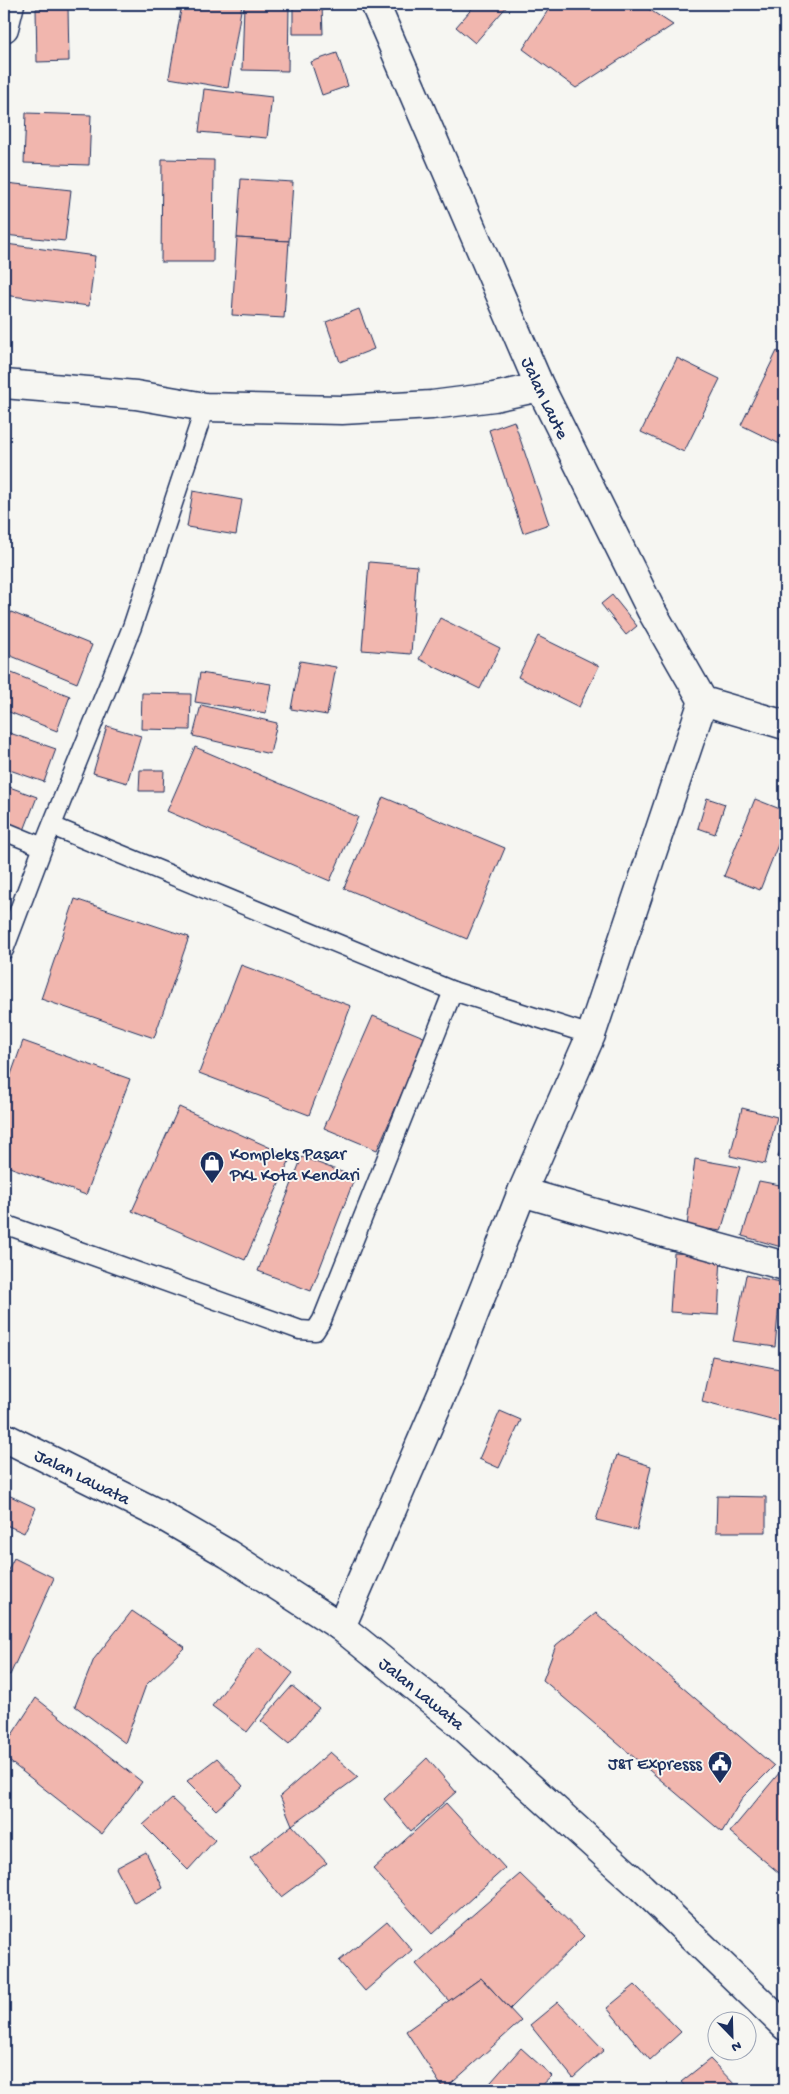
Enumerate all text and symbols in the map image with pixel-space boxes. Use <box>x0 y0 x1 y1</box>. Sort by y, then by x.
street label: Jalan Laute <box>515 354 572 444</box>
place label: Kompleks Pasar PKL Kota Kendari <box>229 1145 360 1187</box>
shop icon: Kompleks Pasar PKL Kota Kendari <box>199 1150 225 1184</box>
street label: Jalan Lawata <box>30 1446 134 1511</box>
street label: Jalan Lawata <box>374 1654 469 1736</box>
public building icon: J&T Expresss <box>707 1750 733 1784</box>
place label: J&T Expresss <box>608 1755 703 1776</box>
north arrow <box>706 2012 756 2062</box>
text: N <box>729 2036 744 2055</box>

